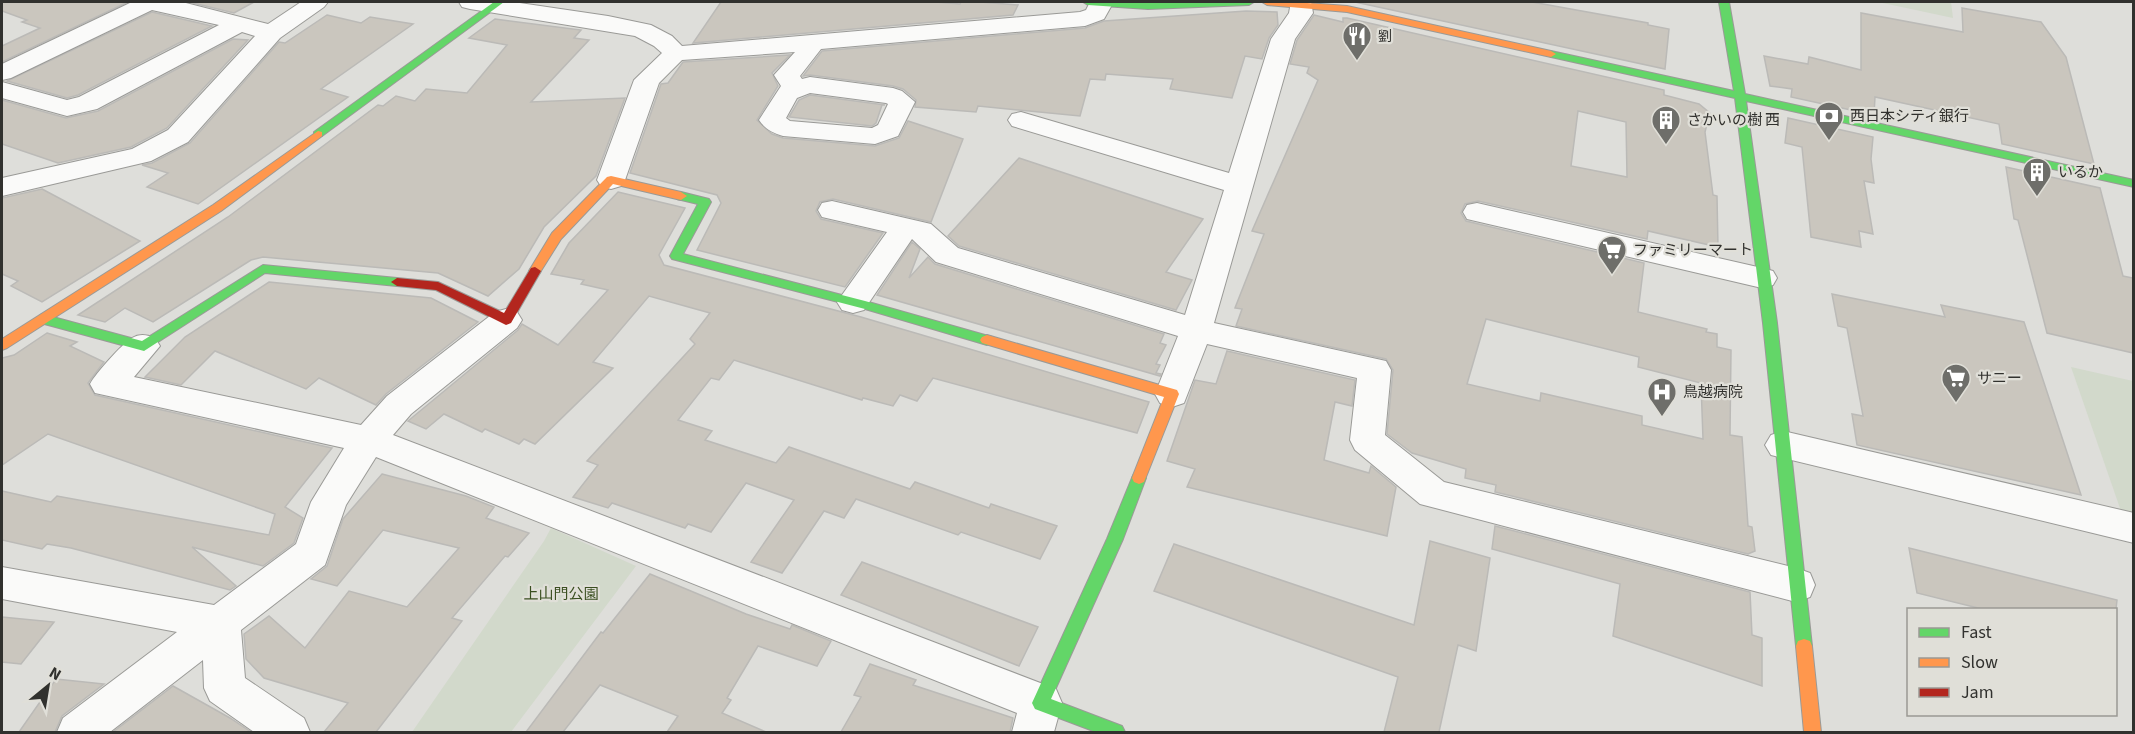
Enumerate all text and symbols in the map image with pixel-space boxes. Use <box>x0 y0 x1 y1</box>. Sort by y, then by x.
restaurant icon: 劉 <box>1341 20 1373 62</box>
place label: 劉 <box>1378 27 1392 47</box>
bank icon: 西日本シティ銀行 <box>1813 100 1845 142</box>
building icon: さかいの樹 西 <box>1650 104 1682 146</box>
place label: 西日本シティ銀行 <box>1850 106 1969 127</box>
place label: さかいの樹 西 <box>1687 110 1780 131</box>
building icon: いるか <box>2021 156 2053 198</box>
place label: いるか <box>2058 162 2103 183</box>
supermarket icon: ファミリーマート <box>1596 234 1628 276</box>
place label: ファミリーマート <box>1633 240 1753 261</box>
supermarket icon: サニー <box>1940 362 1972 404</box>
place label: サニー <box>1977 368 2022 389</box>
hospital icon: 鳥越病院 <box>1646 376 1678 418</box>
place label: 鳥越病院 <box>1683 382 1743 403</box>
park label: 上山門公園 <box>523 584 599 605</box>
legend <box>1907 608 2117 716</box>
text: Fast <box>1961 620 1992 645</box>
text: Slow <box>1961 650 1998 675</box>
north arrow <box>18 656 78 716</box>
text: N <box>45 662 65 686</box>
text: Jam <box>1961 680 1994 705</box>

